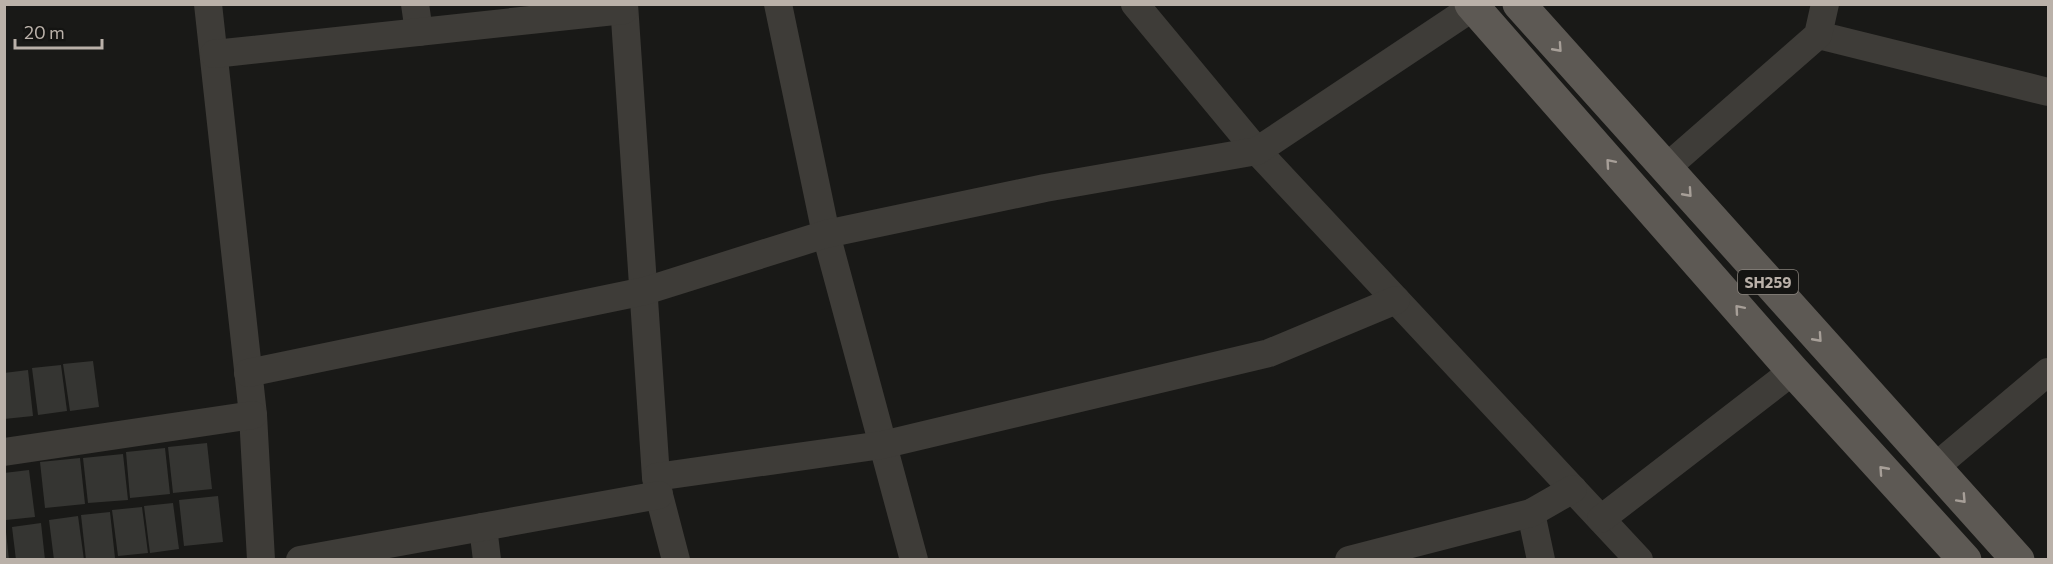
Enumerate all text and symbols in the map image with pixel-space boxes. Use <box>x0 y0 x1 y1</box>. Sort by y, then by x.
scale bar <box>15 12 102 50</box>
text: 20 m <box>24 21 65 43</box>
one-way arrow <box>1551 41 1562 52</box>
one-way arrow <box>1606 159 1617 170</box>
one-way arrow <box>1681 186 1692 196</box>
road number: SH259 <box>1738 270 1798 294</box>
one-way arrow <box>1735 305 1746 316</box>
one-way arrow <box>1811 331 1822 342</box>
one-way arrow <box>1879 466 1890 477</box>
one-way arrow <box>1955 492 1966 503</box>

